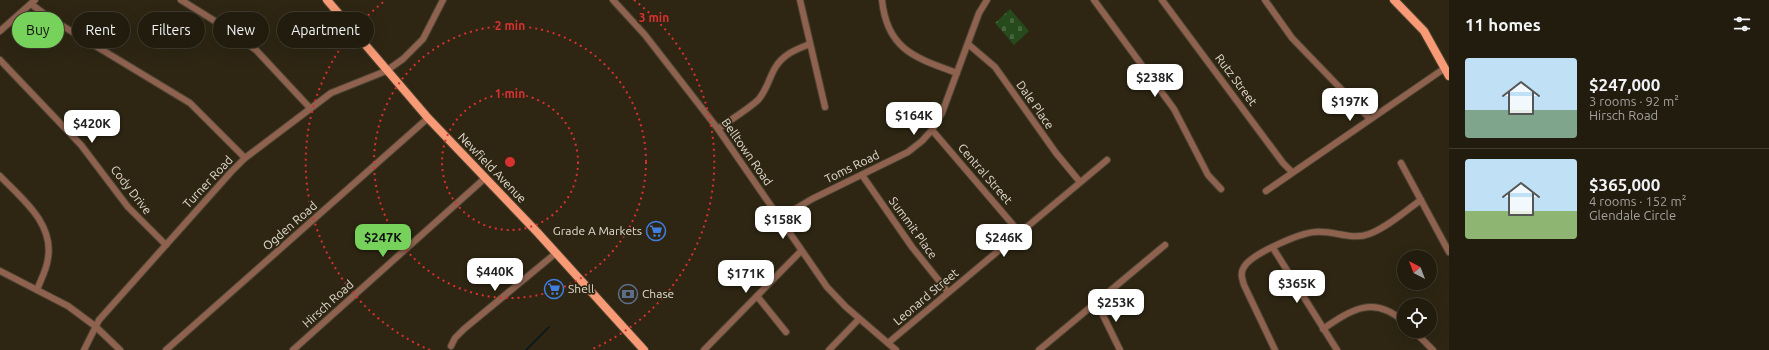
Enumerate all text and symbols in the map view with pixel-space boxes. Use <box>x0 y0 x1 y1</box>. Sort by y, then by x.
text: 3 min <box>639 11 669 24</box>
chip: Buy <box>12 12 64 48</box>
chip: Rent <box>72 12 130 48</box>
chip: Filters <box>138 12 205 48</box>
chip: New <box>213 12 269 48</box>
chip: Apartment <box>277 12 374 48</box>
icon: filters <box>1731 13 1753 35</box>
text: 11 homes <box>1465 15 1541 34</box>
text: 2 min <box>495 19 525 32</box>
street label: Rutz Street <box>1213 51 1260 108</box>
pin: $238K <box>1127 64 1183 98</box>
text: $238K <box>1136 70 1174 84</box>
icon: home <box>1497 74 1545 122</box>
text: $247,000 <box>1589 75 1660 94</box>
street label: Dale Place <box>1014 78 1057 131</box>
text: 1 min <box>495 87 525 100</box>
pin: $197K <box>1322 88 1378 122</box>
text: $197K <box>1331 94 1369 108</box>
text: 3 rooms · 92 m² <box>1589 94 1679 108</box>
pin: $164K <box>886 102 942 136</box>
text: $164K <box>895 108 933 122</box>
text: Hirsch Road <box>1589 108 1658 122</box>
pin: $420K <box>64 110 120 144</box>
text: $420K <box>73 116 111 130</box>
street label: Belltown Road <box>719 116 775 188</box>
street label: Newfield Avenue <box>456 130 529 205</box>
street label: Central Street <box>956 141 1015 207</box>
street label: Toms Road <box>822 148 881 185</box>
street label: Turner Road <box>180 153 235 210</box>
centre of rings <box>503 155 517 169</box>
street label: Cody Drive <box>108 163 154 217</box>
icon: home <box>1497 175 1545 223</box>
text: $365,000 <box>1589 175 1660 194</box>
street label: Summit Place <box>887 194 940 261</box>
text: 4 rooms · 152 m² <box>1589 194 1686 208</box>
street label: Ogden Road <box>260 199 319 253</box>
pin: $158K <box>755 206 811 240</box>
text: Glendale Circle <box>1589 208 1676 222</box>
text: $158K <box>764 212 802 226</box>
supermarket icon: Grade A Markets <box>645 220 667 242</box>
pin: $247K <box>355 224 411 258</box>
place label: Grade A Markets <box>553 224 642 237</box>
pin: $246K <box>976 224 1032 258</box>
text: $247K <box>364 230 402 244</box>
text: $246K <box>985 230 1023 244</box>
north arrow <box>1397 250 1437 290</box>
map controls <box>1397 250 1437 338</box>
pin: $440K <box>467 258 523 292</box>
pin: $171K <box>718 260 774 294</box>
text: $440K <box>476 264 514 278</box>
text: $171K <box>727 266 765 280</box>
street label: Leonard Street <box>891 266 961 327</box>
pin: $365K <box>1269 270 1325 304</box>
text: $365K <box>1278 276 1316 290</box>
street label: Hirsch Road <box>300 277 356 330</box>
supermarket icon: Shell <box>543 278 565 300</box>
place label: Shell <box>568 282 594 295</box>
bank icon: Chase <box>617 283 639 305</box>
place label: Chase <box>642 287 674 300</box>
pin: $253K <box>1088 289 1144 323</box>
text: $253K <box>1097 295 1135 309</box>
button: locate <box>1397 298 1437 338</box>

